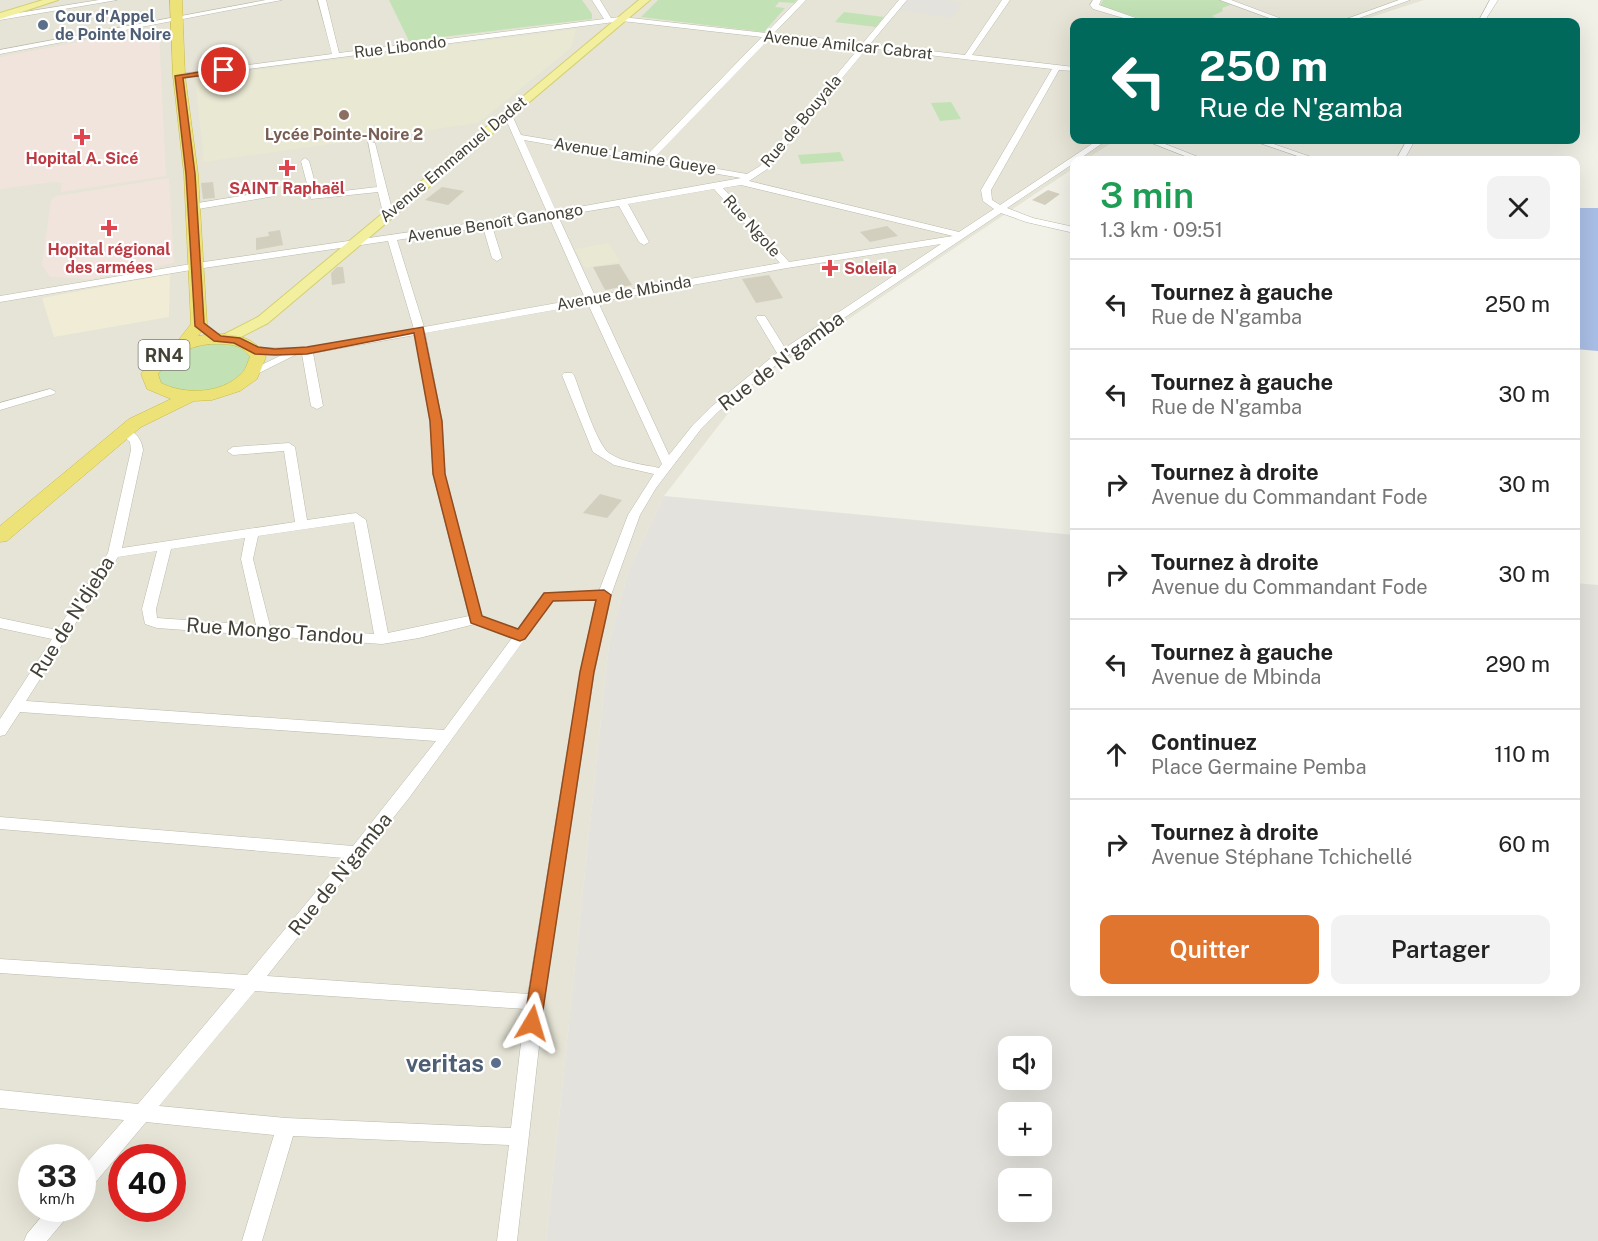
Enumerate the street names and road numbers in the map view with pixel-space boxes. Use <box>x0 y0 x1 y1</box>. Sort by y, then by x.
street label: Avenue Amilcar Cabrat <box>762 27 934 63</box>
street label: Rue Libondo <box>353 32 447 62</box>
street label: Rue de Bouyala <box>757 71 845 171</box>
street label: Avenue Emmanuel Dadet <box>376 92 530 226</box>
street label: Avenue Lamine Gueye <box>553 134 717 178</box>
street label: Rue Ngole <box>719 191 785 261</box>
street label: Avenue Benoît Ganongo <box>406 200 584 246</box>
street label: Avenue de Mbinda <box>555 272 693 314</box>
street label: Rue de N'gamba <box>713 306 849 416</box>
road number: RN4 <box>138 340 190 370</box>
street label: Rue de N'djeba <box>25 552 119 682</box>
street label: Rue Mongo Tandou <box>186 613 364 649</box>
street label: Rue de N'gamba <box>283 808 397 940</box>

